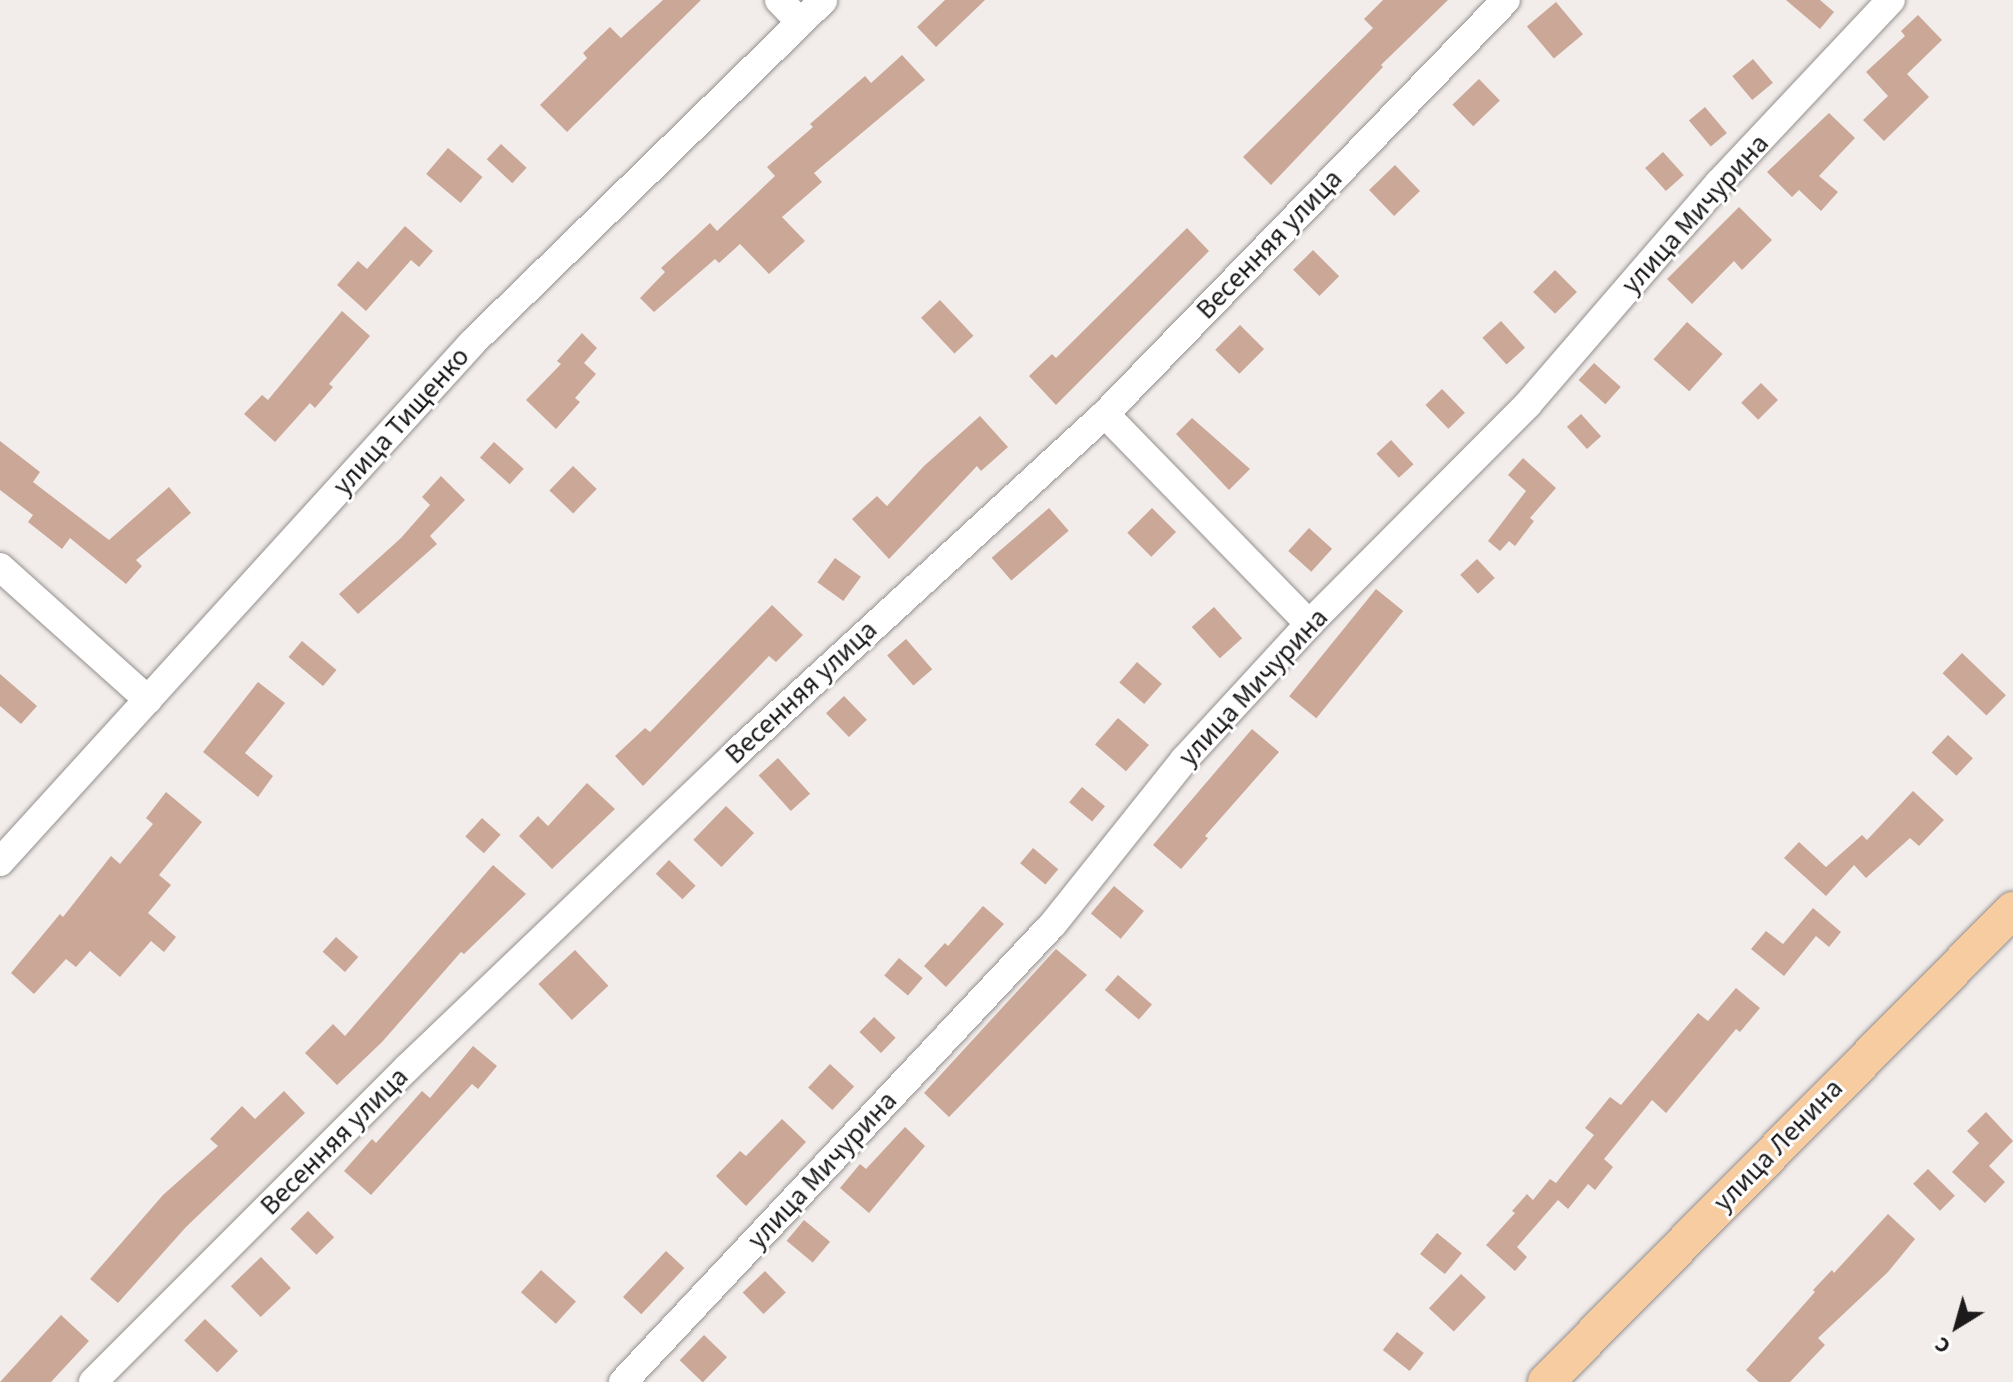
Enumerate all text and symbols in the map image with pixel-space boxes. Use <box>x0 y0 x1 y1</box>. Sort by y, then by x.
street label: улица Мичурина <box>1614 127 1776 301</box>
street label: Весенняя улица <box>1189 162 1349 326</box>
street label: улица Тищенко <box>326 340 476 502</box>
street label: улица Мичурина <box>1171 601 1335 773</box>
street label: Весенняя улица <box>718 613 884 771</box>
street label: Весенняя улица <box>253 1060 415 1222</box>
street label: улица Ленина <box>1706 1071 1850 1219</box>
street label: улица Мичурина <box>740 1084 904 1256</box>
north arrow <box>1917 1286 1997 1366</box>
text: С <box>1928 1329 1957 1362</box>

